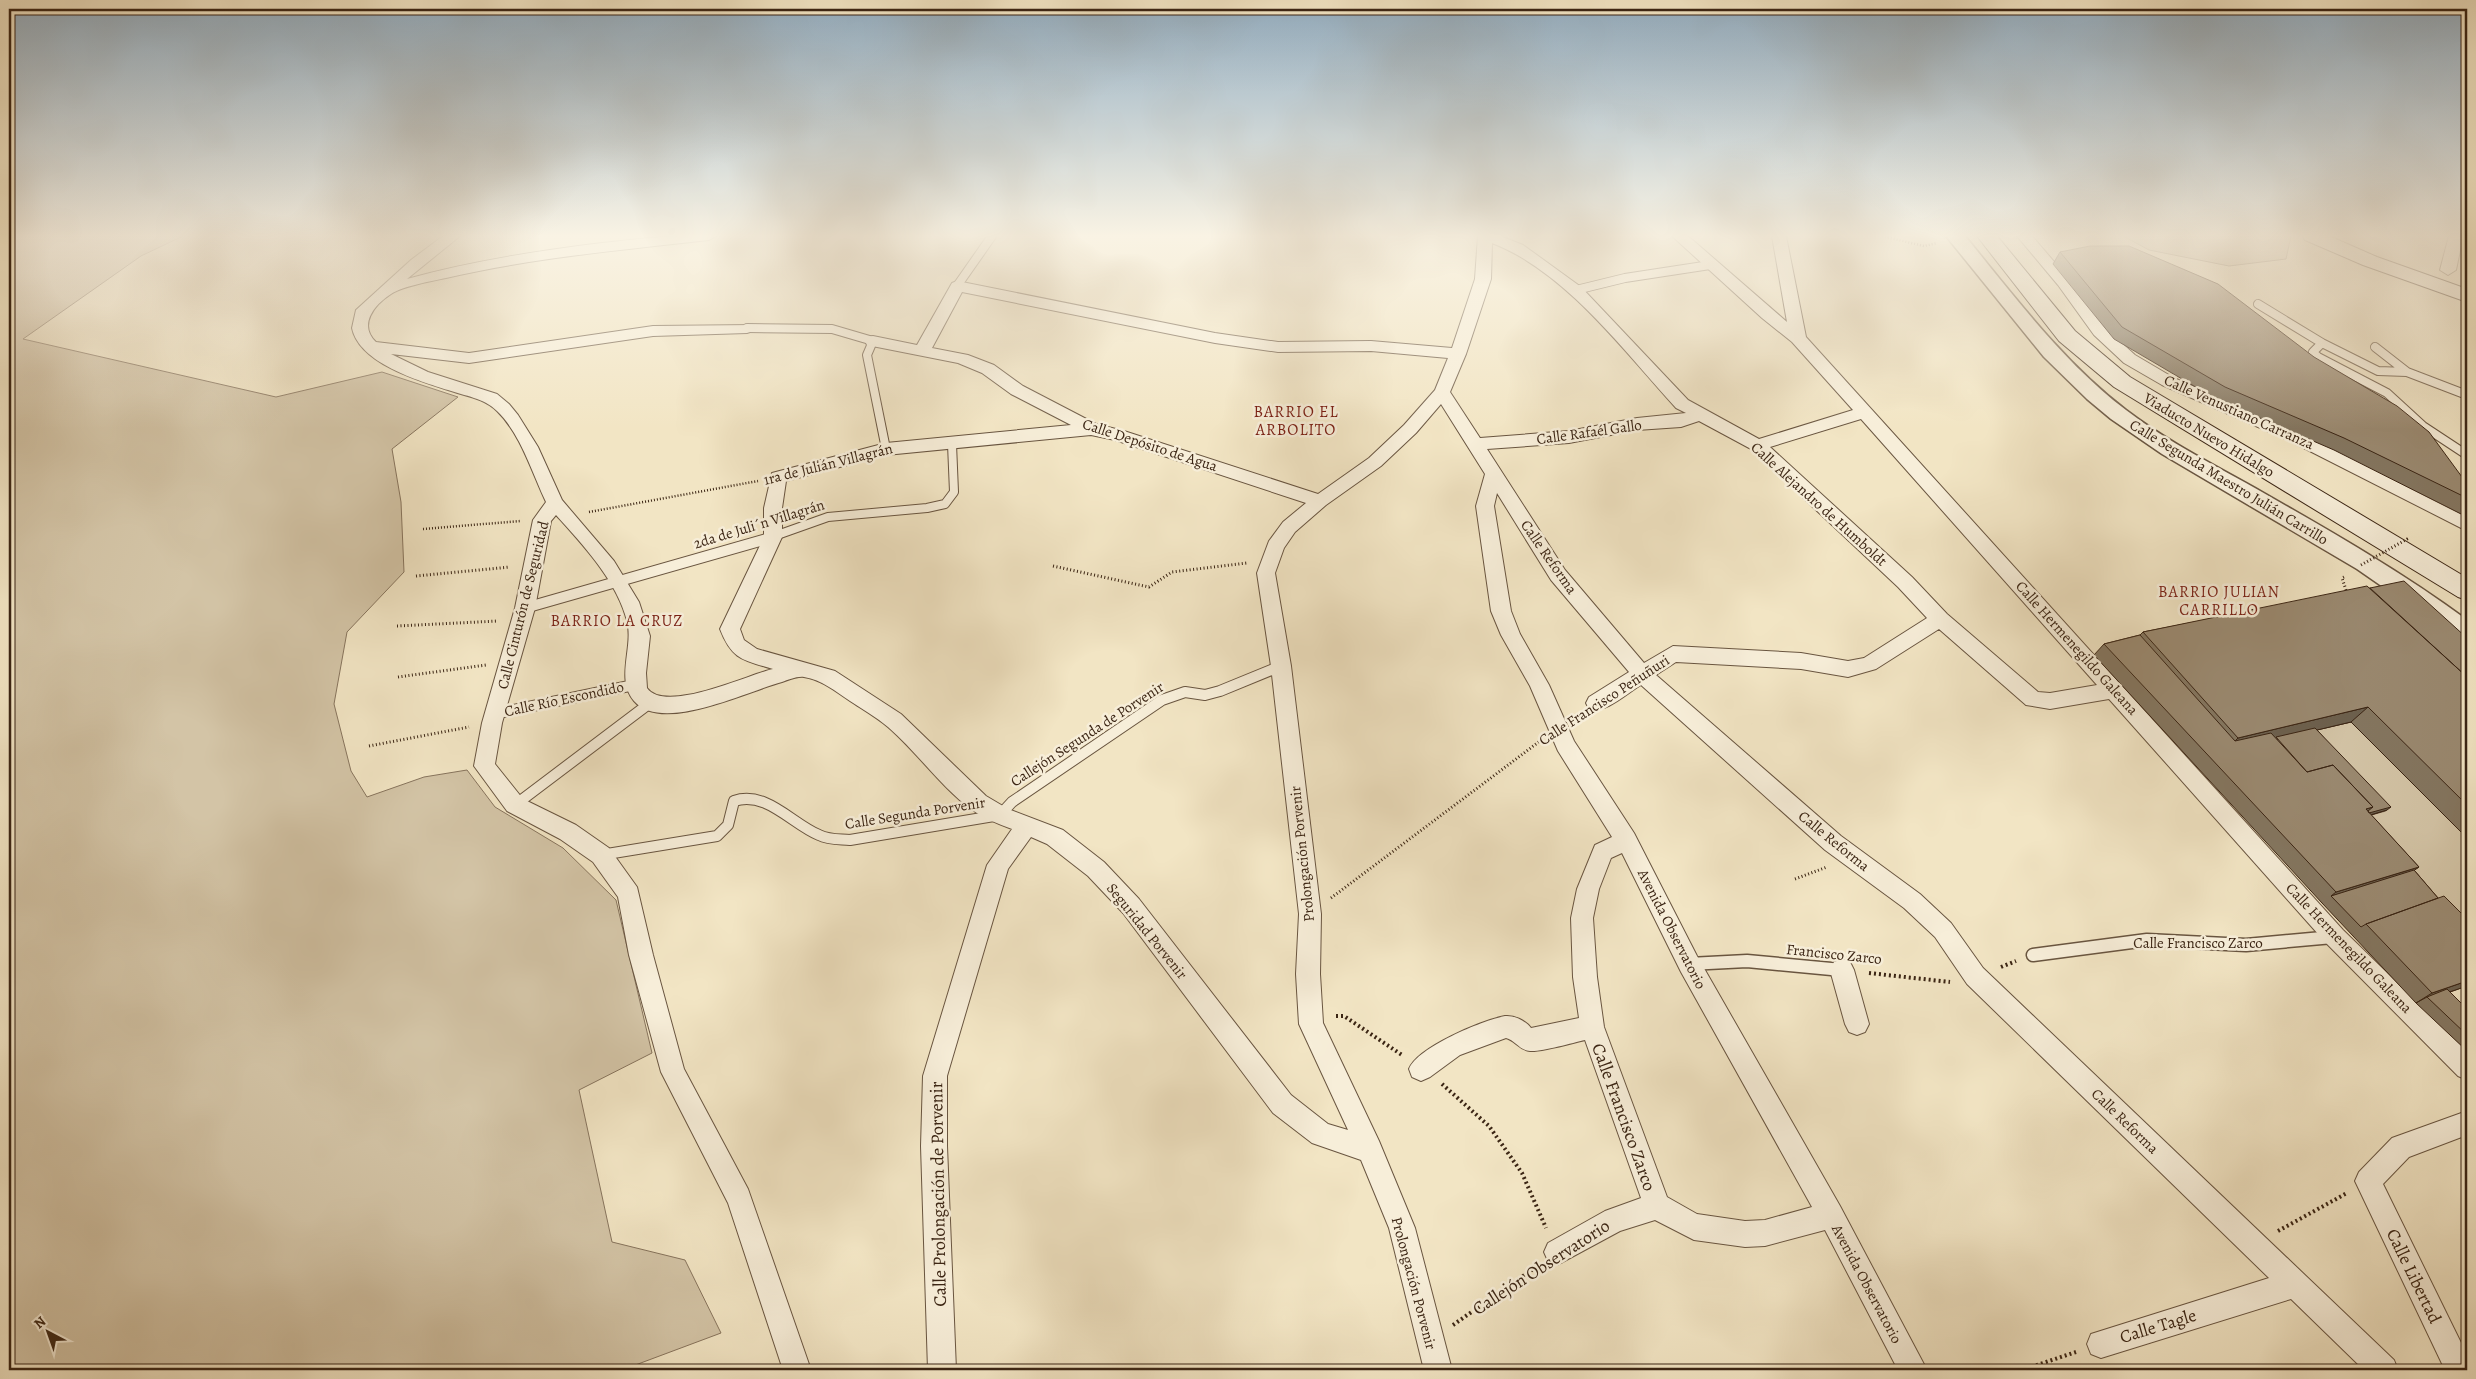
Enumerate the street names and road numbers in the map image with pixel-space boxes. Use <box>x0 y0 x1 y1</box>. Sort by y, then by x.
street label: Calle Venustiano Carranza <box>2161 370 2317 454</box>
street label: Viaducto Nuevo Hidalgo <box>2139 387 2278 482</box>
street label: Calle Depósito de Agua <box>1080 414 1220 476</box>
street label: Calle Rafaél Gallo <box>1535 415 1643 449</box>
street label: Calle Segunda Maestro Julián Carrillo <box>2126 415 2332 549</box>
street label: Calle Alejandro de Humboldt <box>1747 437 1891 571</box>
street label: 1ra de Julián Villagrán <box>761 438 895 490</box>
street label: 2da de Juli´n Villagrán <box>691 495 827 553</box>
street label: Calle Reforma <box>1516 516 1582 598</box>
street label: Calle Cinturón de Seguridad <box>492 518 554 691</box>
street label: Calle Hermenegildo Galeana <box>2011 577 2143 719</box>
street label: Calle Francisco Peñuñuri <box>1535 650 1673 750</box>
street label: Calle Río Escondido <box>502 677 626 721</box>
street label: Callejón Segunda de Porvenir <box>1006 677 1168 791</box>
street label: Prolongación Porvenir <box>1285 785 1319 923</box>
street label: Calle Segunda Porvenir <box>843 792 987 834</box>
street label: Calle Reforma <box>1794 806 1874 876</box>
street label: Avenida Observatorio <box>1633 865 1711 992</box>
street label: Calle Hermenegildo Galeana <box>2281 878 2417 1018</box>
street label: Seguridad Porvenir <box>1102 879 1192 983</box>
street label: Calle Francisco Zarco <box>2133 933 2263 953</box>
street label: Francisco Zarco <box>1785 939 1883 969</box>
street label: Calle Francisco Zarco <box>1586 1040 1662 1194</box>
street label: Calle Prolongación de Porvenir <box>924 1081 952 1307</box>
street label: Calle Reforma <box>2087 1084 2163 1158</box>
street label: Prolongación Porvenir <box>1387 1214 1441 1352</box>
street label: Callejón Observatorio <box>1468 1214 1614 1320</box>
street label: Avenida Observatorio <box>1827 1220 1907 1347</box>
street label: Calle Libertad <box>2381 1225 2447 1328</box>
street label: Calle Tagle <box>2117 1303 2199 1349</box>

